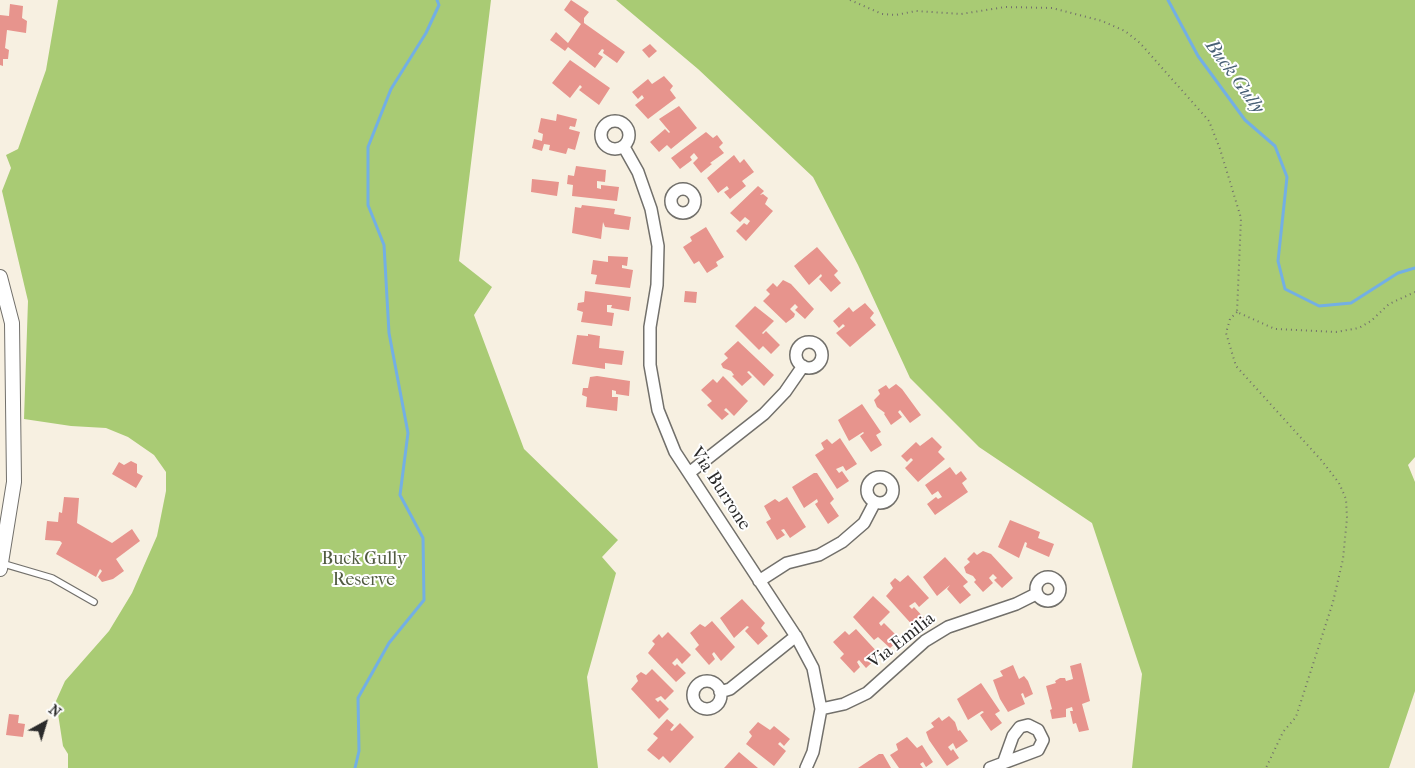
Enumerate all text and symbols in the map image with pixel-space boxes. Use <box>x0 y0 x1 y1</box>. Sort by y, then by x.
water label: Buck Gully <box>1199 35 1269 119</box>
street label: Via Burrone <box>685 443 755 535</box>
park label: Buck Gully Reserve <box>322 549 406 592</box>
street label: Via Emilia <box>864 608 940 674</box>
north arrow <box>20 698 70 748</box>
text: N <box>45 701 64 721</box>

